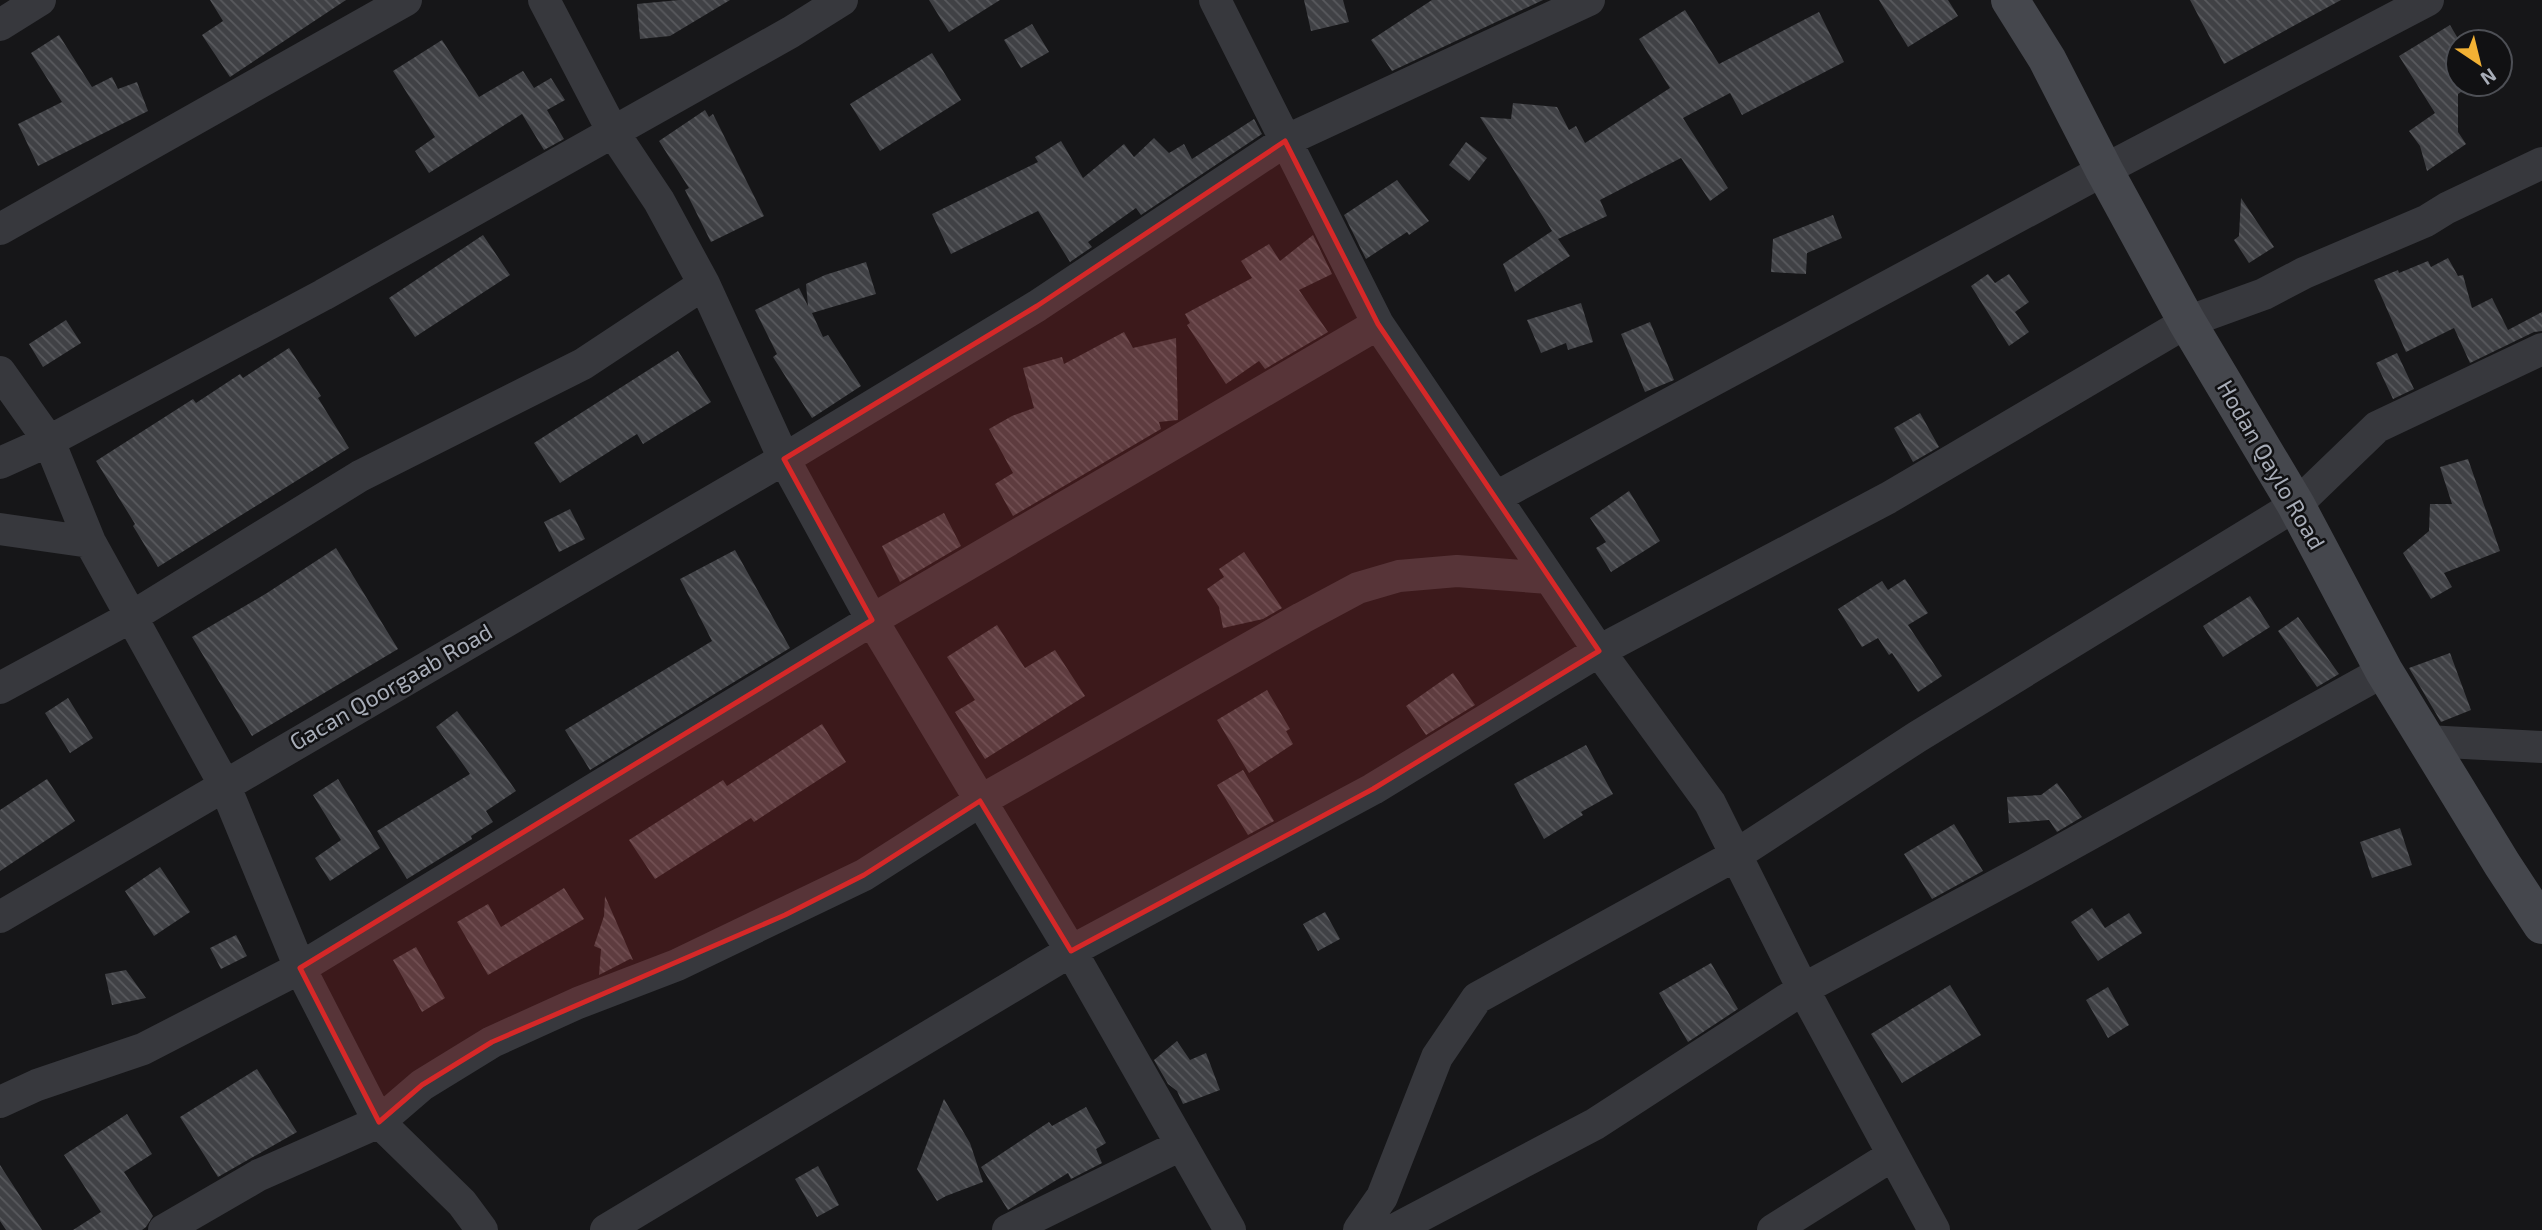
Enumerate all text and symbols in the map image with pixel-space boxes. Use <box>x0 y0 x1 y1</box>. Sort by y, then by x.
north arrow <box>2444 28 2514 98</box>
text: N <box>2477 64 2501 91</box>
street label: Hodan Qaylo Road <box>2212 375 2332 554</box>
street label: Gacan Qoorgaab Road <box>284 617 497 756</box>

